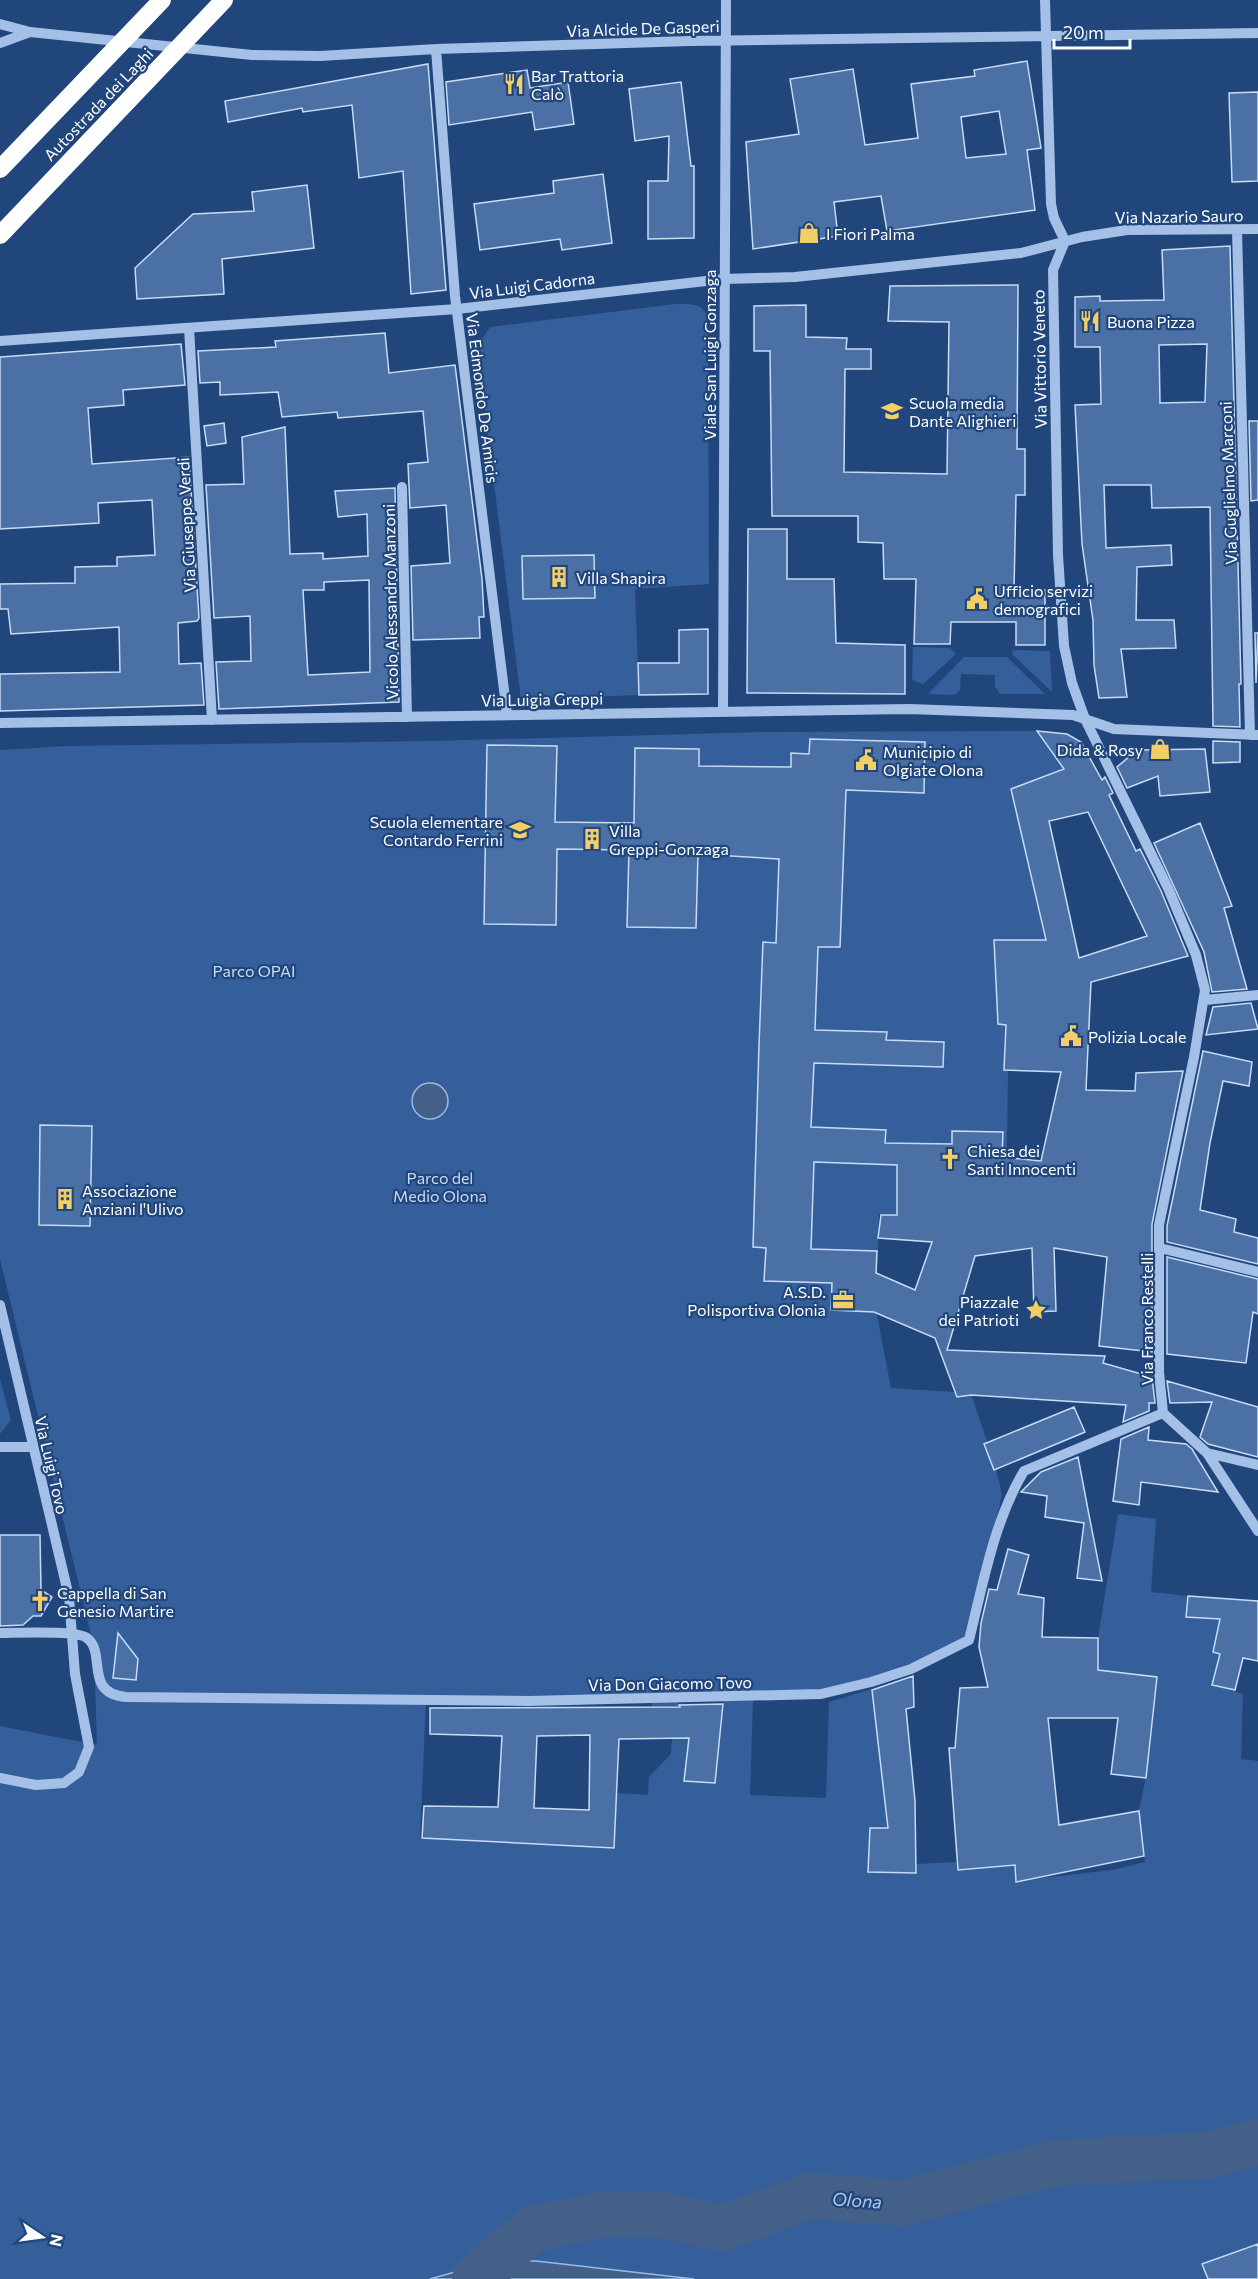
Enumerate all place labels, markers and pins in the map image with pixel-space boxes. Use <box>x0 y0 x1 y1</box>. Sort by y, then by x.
place label: Bar Trattoria Calò <box>531 66 624 103</box>
restaurant icon: Bar Trattoria Calò <box>502 72 526 96</box>
shop icon: I Fiori Palma <box>797 221 821 245</box>
place label: I Fiori Palma <box>826 224 915 243</box>
restaurant icon: Buona Pizza <box>1078 309 1102 333</box>
place label: Buona Pizza <box>1107 312 1195 331</box>
place label: Scuola media Dante Alighieri <box>909 393 1016 430</box>
school or university icon: Scuola media Dante Alighieri <box>880 399 904 423</box>
building icon: Villa Shapira <box>547 565 571 589</box>
place label: Villa Shapira <box>576 568 666 587</box>
place label: Ufficio servizi demografici <box>994 581 1093 618</box>
public building icon: Ufficio servizi demografici <box>965 587 989 611</box>
shop icon: Dida & Rosy <box>1148 737 1172 761</box>
place label: Dida & Rosy <box>1057 740 1143 759</box>
place label: Municipio di Olgiate Olona <box>883 742 983 779</box>
public building icon: Municipio di Olgiate Olona <box>854 748 878 772</box>
place label: Scuola elementare Contardo Ferrini <box>370 812 503 849</box>
school or university icon: Scuola elementare Contardo Ferrini <box>508 818 532 842</box>
place label: Villa Greppi-Gonzaga <box>609 821 729 858</box>
building icon: Villa Greppi-Gonzaga <box>580 827 604 851</box>
public building icon: Polizia Locale <box>1059 1024 1083 1048</box>
place label: Polizia Locale <box>1088 1027 1187 1046</box>
place label: Chiesa dei Santi Innocenti <box>967 1141 1076 1178</box>
church icon: Chiesa dei Santi Innocenti <box>938 1147 962 1171</box>
place label: Associazione Anziani l'Ulivo <box>82 1181 184 1218</box>
building icon: Associazione Anziani l'Ulivo <box>53 1187 77 1211</box>
place label: A.S.D. Polisportiva Olonia <box>687 1282 826 1319</box>
office icon: A.S.D. Polisportiva Olonia <box>831 1288 855 1312</box>
place label: Piazzale dei Patrioti <box>939 1292 1019 1329</box>
place icon: Piazzale dei Patrioti <box>1024 1298 1048 1322</box>
place label: Cappella di San Genesio Martire <box>57 1583 174 1620</box>
church icon: Cappella di San Genesio Martire <box>28 1589 52 1613</box>

